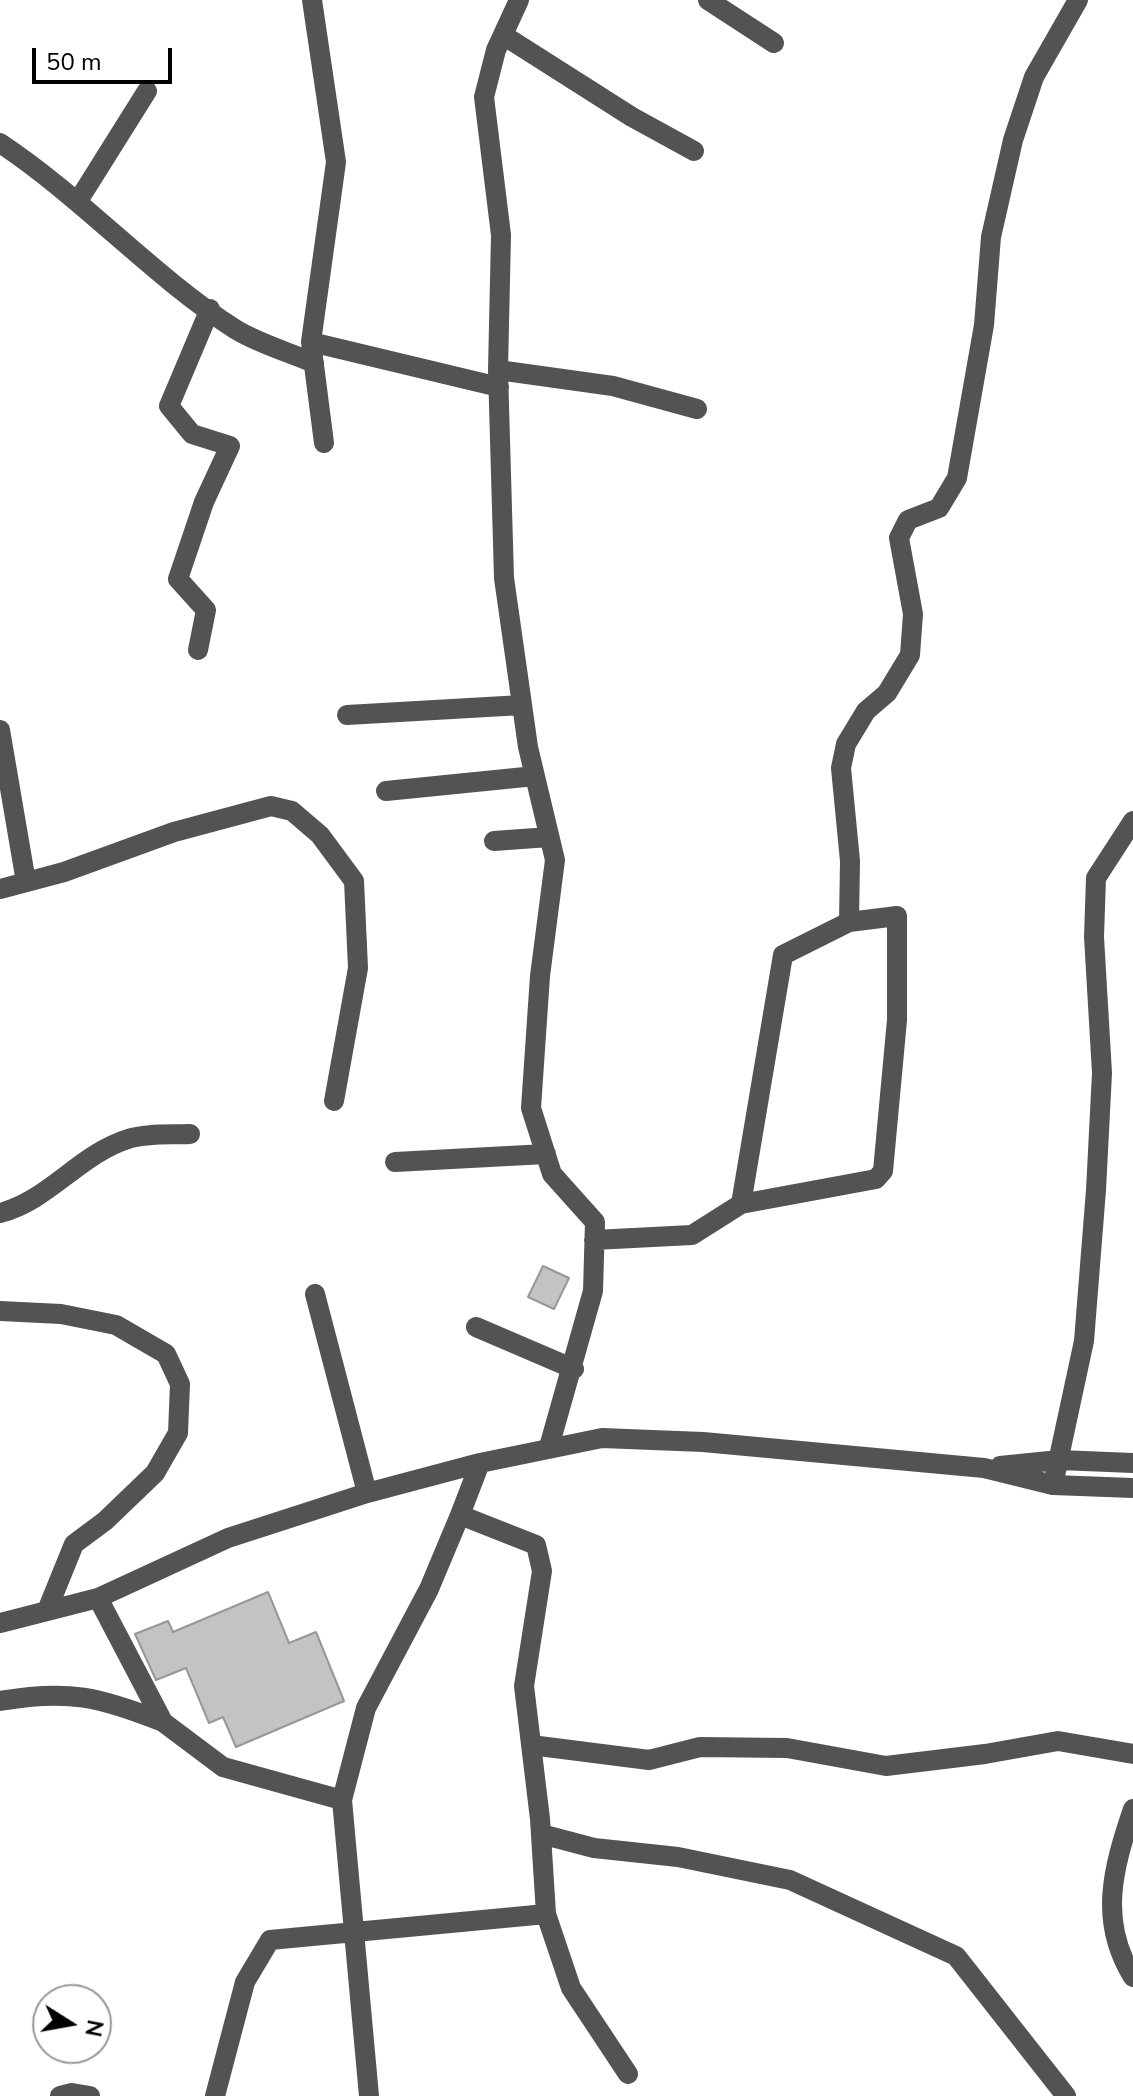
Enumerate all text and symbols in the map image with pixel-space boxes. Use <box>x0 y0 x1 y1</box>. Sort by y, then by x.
scale bar <box>36 32 176 82</box>
text: 50 m <box>46 46 102 78</box>
north arrow <box>32 1984 112 2064</box>
text: N <box>77 2017 110 2039</box>

